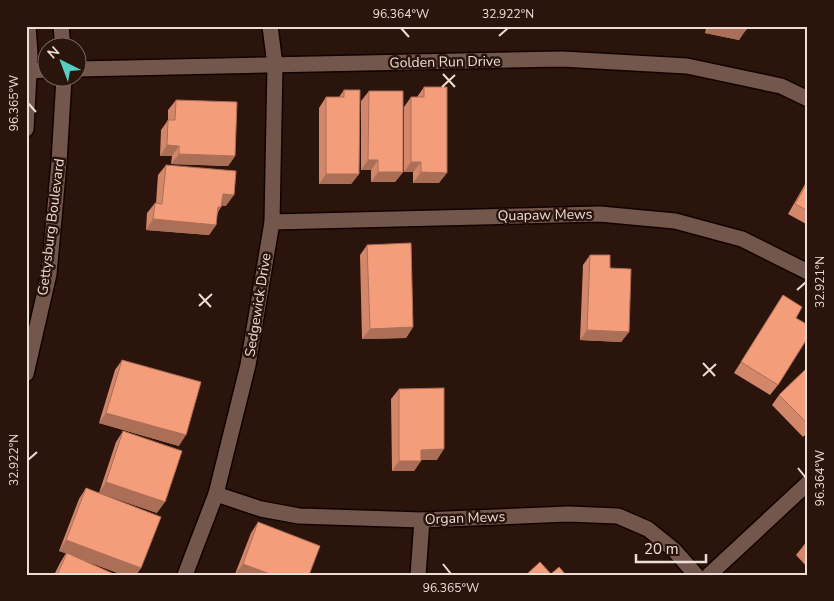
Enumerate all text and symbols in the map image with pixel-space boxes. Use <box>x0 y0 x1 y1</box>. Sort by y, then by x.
text: 96.364°W <box>373 6 429 22</box>
text: 32.922°N <box>482 6 534 22</box>
north arrow <box>38 38 88 88</box>
text: N <box>43 42 64 63</box>
street label: Golden Run Drive <box>389 52 501 72</box>
text: 96.365°W <box>6 75 22 131</box>
street label: Gettysburg Boulevard <box>33 157 69 297</box>
street label: Quapaw Mews <box>498 205 593 225</box>
street label: Sedgewick Drive <box>240 252 276 358</box>
text: 32.921°N <box>812 256 828 308</box>
text: 32.922°N <box>6 434 22 486</box>
text: 96.364°W <box>812 450 828 506</box>
street label: Organ Mews <box>424 507 506 529</box>
scale bar <box>636 531 706 563</box>
text: 20 m <box>644 539 679 559</box>
text: 96.365°W <box>423 580 479 596</box>

